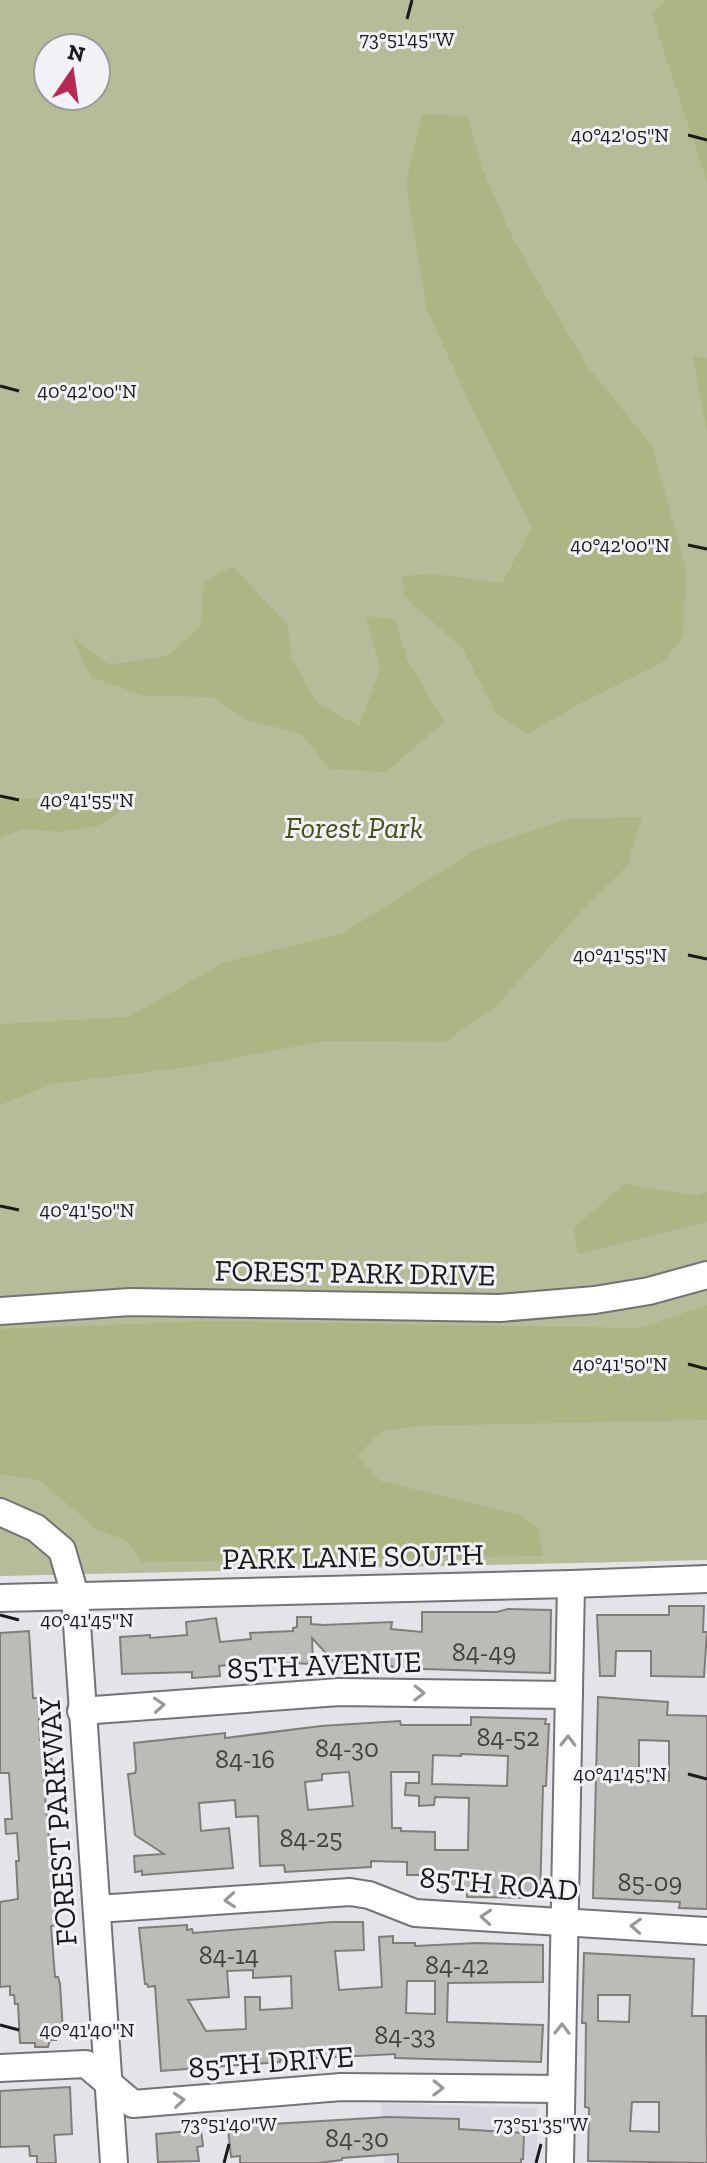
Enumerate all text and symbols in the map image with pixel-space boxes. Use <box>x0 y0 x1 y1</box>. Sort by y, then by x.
text: 73°51'45"W <box>360 27 455 51</box>
north arrow <box>32 32 112 112</box>
text: N <box>65 38 88 68</box>
text: 40°42'05"N <box>571 123 669 147</box>
text: 40°42'00"N <box>37 379 137 403</box>
text: 40°42'00"N <box>570 533 670 557</box>
text: 40°41'55"N <box>40 788 134 812</box>
park label: Forest Park <box>285 810 423 846</box>
text: 40°41'55"N <box>573 943 667 967</box>
text: 40°41'50"N <box>39 1198 135 1222</box>
street label: FOREST PARK DRIVE <box>214 1253 496 1293</box>
text: 40°41'50"N <box>572 1352 668 1376</box>
street label: PARK LANE SOUTH <box>222 1537 484 1577</box>
text: 40°41'45"N <box>40 1608 134 1632</box>
house number: 84-49 <box>452 1636 516 1668</box>
street label: 85TH AVENUE <box>226 1644 422 1686</box>
one-way arrow <box>413 1684 426 1702</box>
street label: FOREST PARKWAY <box>31 1694 85 1947</box>
one-way arrow <box>153 1697 166 1714</box>
house number: 84-52 <box>476 1721 540 1753</box>
house number: 84-30 <box>315 1732 379 1764</box>
one-way arrow <box>559 1734 577 1747</box>
house number: 84-16 <box>215 1743 275 1775</box>
text: 40°41'45"N <box>573 1762 667 1786</box>
house number: 84-25 <box>279 1822 343 1854</box>
street label: 85TH ROAD <box>418 1859 580 1909</box>
house number: 85-09 <box>618 1866 682 1898</box>
one-way arrow <box>223 1891 236 1908</box>
one-way arrow <box>479 1909 492 1926</box>
one-way arrow <box>629 1918 641 1935</box>
house number: 84-14 <box>199 1939 259 1971</box>
house number: 84-42 <box>425 1949 489 1981</box>
text: 40°41'40"N <box>40 2018 135 2042</box>
house number: 84-33 <box>374 2019 436 2051</box>
one-way arrow <box>554 2022 571 2035</box>
street label: 85TH DRIVE <box>187 2038 355 2086</box>
one-way arrow <box>432 2079 445 2097</box>
one-way arrow <box>173 2092 186 2109</box>
text: 73°51'40"W <box>181 2112 277 2136</box>
text: 73°51'35"W <box>494 2112 589 2136</box>
house number: 84-30 <box>325 2122 389 2154</box>

